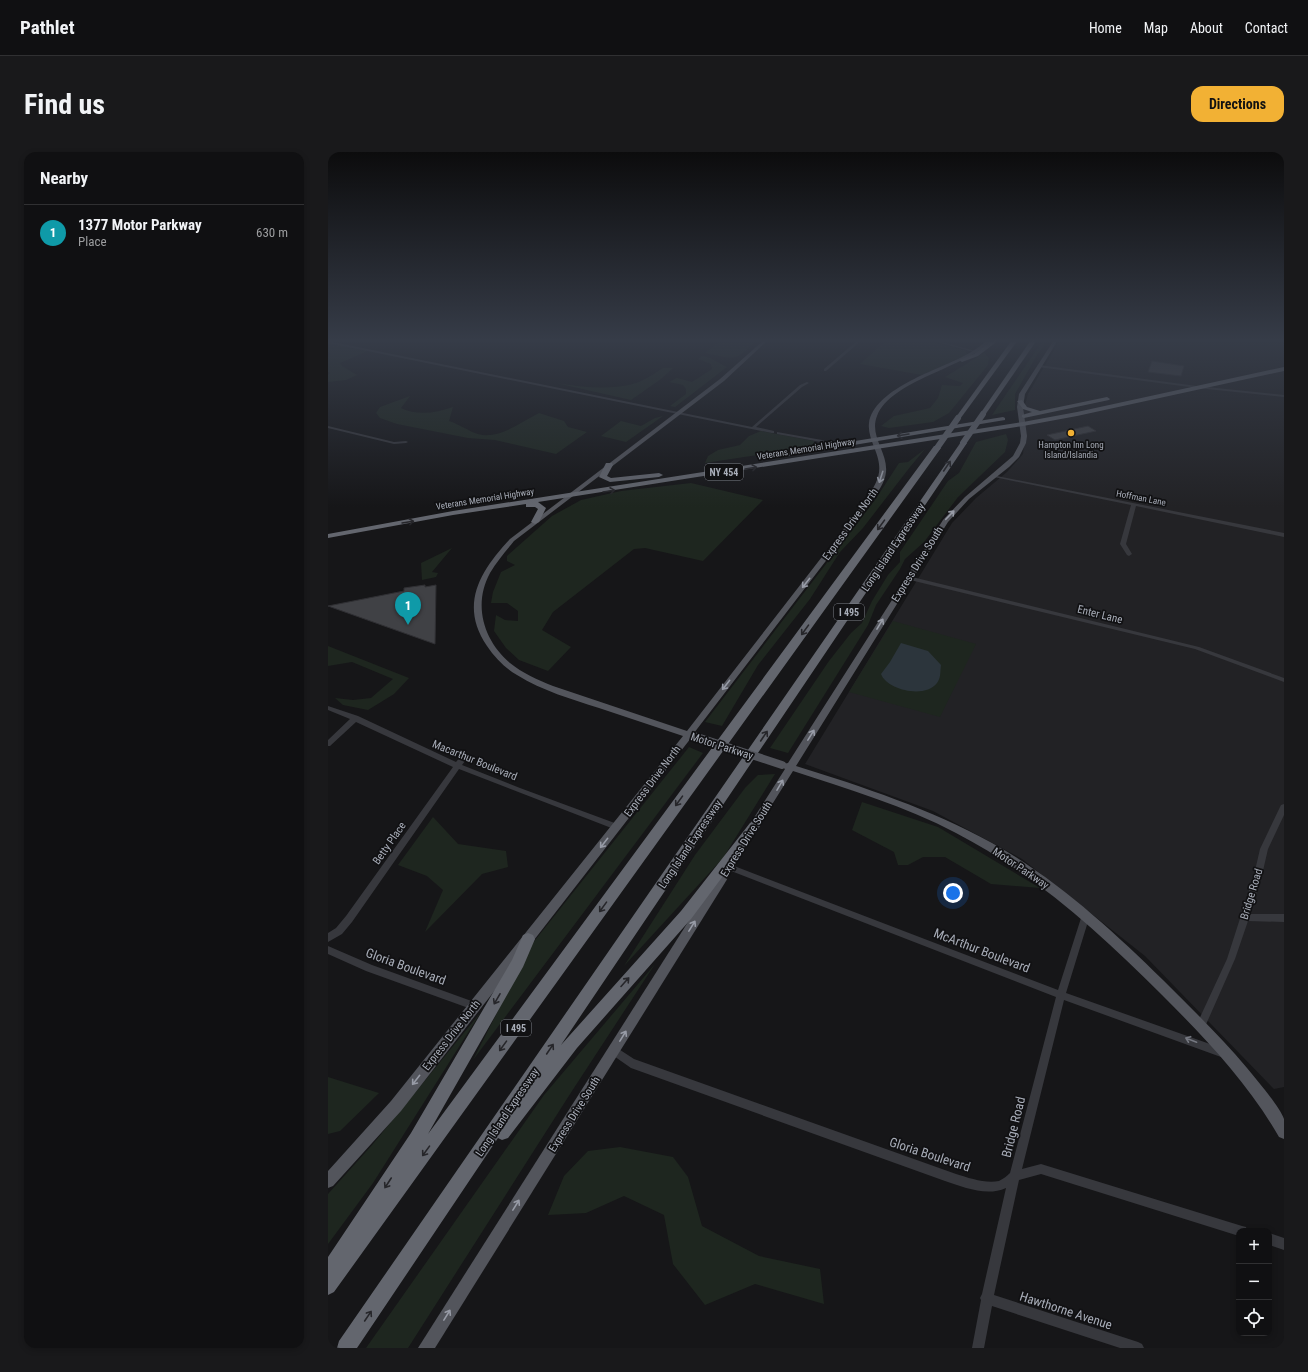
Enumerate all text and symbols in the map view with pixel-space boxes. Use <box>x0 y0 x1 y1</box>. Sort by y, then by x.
text: Pathlet <box>20 16 75 39</box>
text: Home <box>1089 20 1122 36</box>
text: Map <box>1144 20 1168 36</box>
text: About <box>1190 20 1223 36</box>
text: Contact <box>1245 20 1288 36</box>
button: Directions <box>1191 86 1284 122</box>
text: Find us <box>24 88 105 121</box>
text: Nearby <box>40 168 88 188</box>
text: 1377 Motor Parkway <box>78 216 202 234</box>
text: 1 <box>50 225 56 240</box>
text: 630 m <box>256 225 288 240</box>
text: Place <box>78 234 107 249</box>
marker: Hampton Inn Long Island/Islandia <box>1066 428 1076 438</box>
one-way arrow <box>897 431 910 439</box>
street label: Veterans Memorial Highway <box>756 436 856 462</box>
place label: Hampton Inn Long Island/Islandia <box>1038 440 1104 460</box>
one-way arrow <box>943 461 952 472</box>
road number: NY 454 <box>705 464 743 480</box>
one-way arrow <box>744 464 757 472</box>
one-way arrow <box>877 471 885 483</box>
street label: Veterans Memorial Highway <box>435 486 535 512</box>
one-way arrow <box>602 486 615 494</box>
street label: Express Drive North <box>820 486 881 563</box>
street label: Hoffman Lane <box>1115 488 1167 508</box>
street label: Long Island Expressway <box>859 500 928 594</box>
one-way arrow <box>945 510 955 520</box>
one-way arrow <box>401 518 414 526</box>
one-way arrow <box>877 519 885 530</box>
street label: Express Drive South <box>889 524 946 604</box>
one-way arrow <box>802 577 811 588</box>
pin: 1 <box>395 592 421 625</box>
street label: Enter Lane <box>1076 603 1124 626</box>
road number: I 495 <box>834 604 864 620</box>
one-way arrow <box>876 619 884 630</box>
one-way arrow <box>801 624 809 635</box>
one-way arrow <box>722 679 730 690</box>
one-way arrow <box>808 729 816 741</box>
street label: Motor Parkway <box>689 730 755 763</box>
one-way arrow <box>760 731 768 742</box>
street label: Macarthur Boulevard <box>430 738 519 783</box>
street label: Express Drive North <box>621 743 683 819</box>
one-way arrow <box>777 779 785 791</box>
one-way arrow <box>675 796 684 807</box>
street label: Long Island Expressway <box>656 797 725 891</box>
street label: Express Drive South <box>718 799 775 879</box>
street label: Betty Place <box>370 820 409 867</box>
one-way arrow <box>600 838 608 849</box>
street label: Motor Parkway <box>990 845 1052 892</box>
street label: Bridge Road <box>1238 867 1265 921</box>
your location <box>943 883 963 903</box>
one-way arrow <box>599 901 607 912</box>
one-way arrow <box>689 920 697 932</box>
street label: McArthur Boulevard <box>932 925 1032 976</box>
street label: Gloria Boulevard <box>364 945 448 988</box>
one-way arrow <box>621 977 630 988</box>
one-way arrow <box>493 993 501 1005</box>
street label: Express Drive North <box>420 998 483 1073</box>
road number: I 495 <box>501 1020 531 1036</box>
one-way arrow <box>620 1030 628 1042</box>
one-way arrow <box>1185 1036 1197 1044</box>
one-way arrow <box>499 1040 507 1051</box>
one-way arrow <box>546 1043 554 1054</box>
street label: Long Island Expressway <box>473 1065 542 1159</box>
one-way arrow <box>412 1074 421 1085</box>
street label: Express Drive South <box>546 1074 603 1154</box>
street label: Bridge Road <box>999 1095 1028 1159</box>
street label: Gloria Boulevard <box>887 1134 972 1175</box>
one-way arrow <box>422 1146 430 1157</box>
one-way arrow <box>384 1177 392 1188</box>
one-way arrow <box>513 1199 521 1211</box>
map controls <box>1236 1228 1272 1336</box>
button: + <box>1236 1228 1272 1264</box>
button: − <box>1236 1264 1272 1300</box>
street label: Hawthorne Avenue <box>1018 1288 1114 1332</box>
button: locate <box>1236 1300 1272 1336</box>
one-way arrow <box>443 1310 451 1321</box>
one-way arrow <box>364 1311 372 1322</box>

